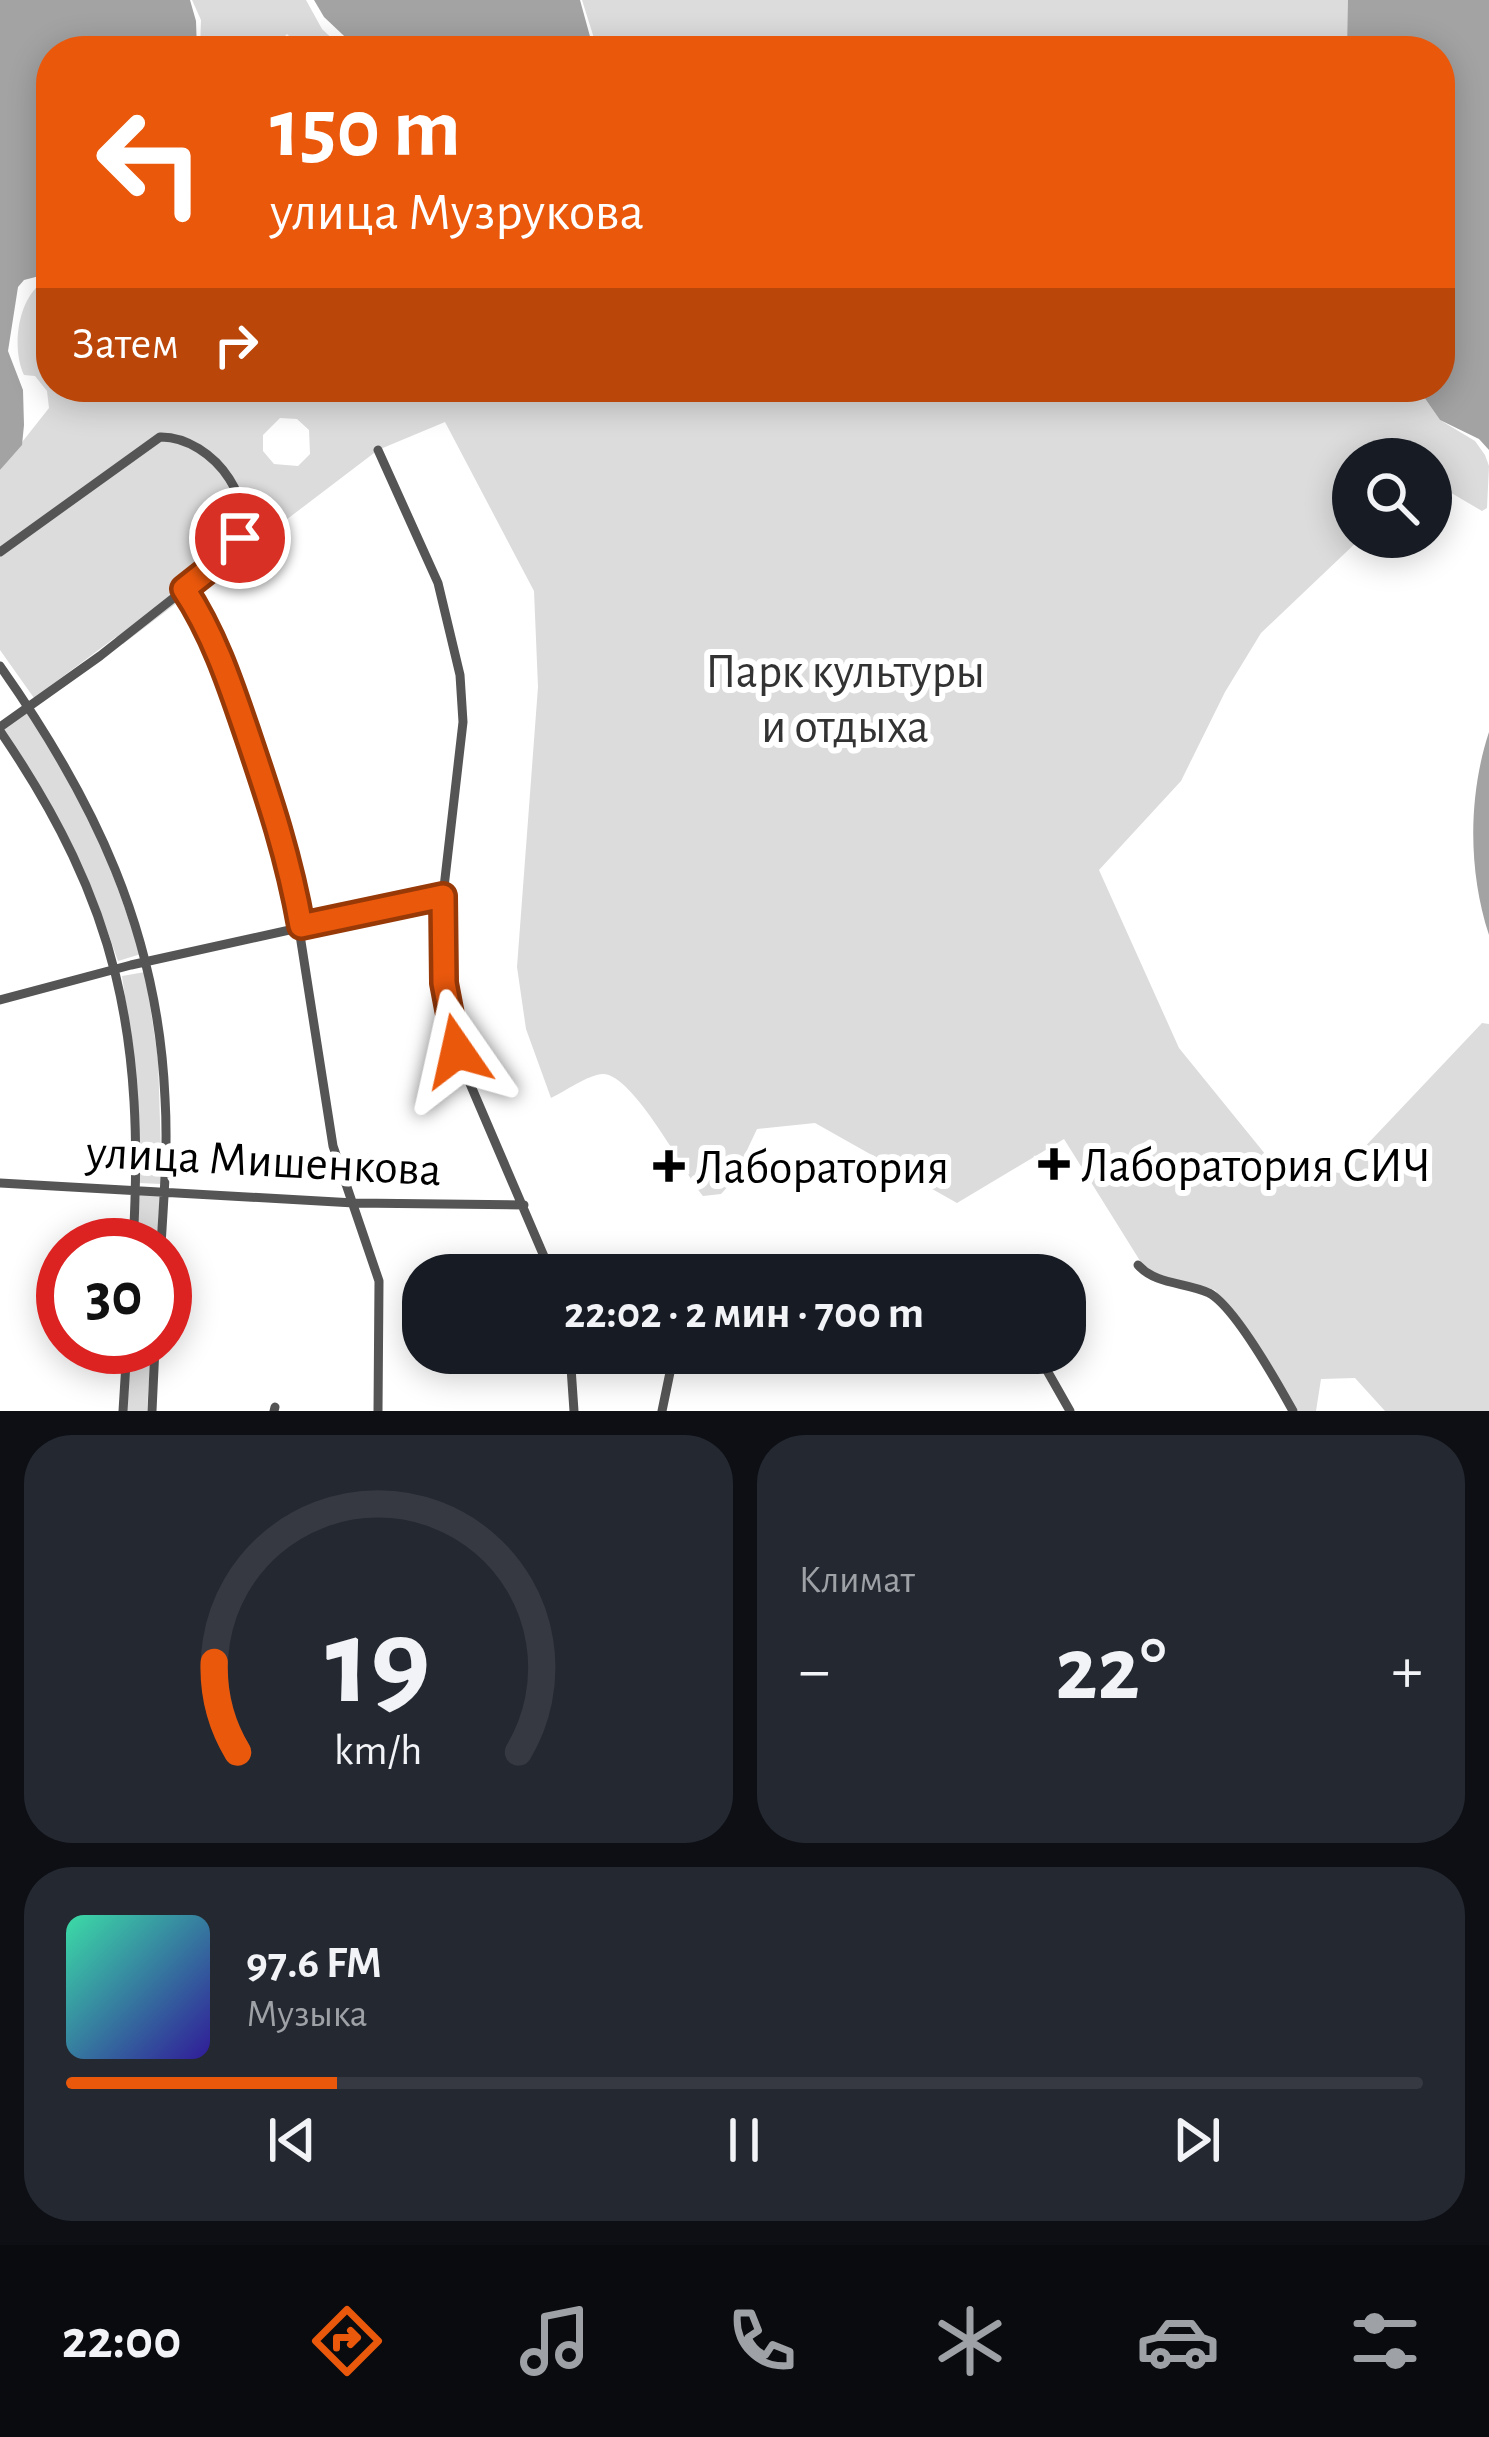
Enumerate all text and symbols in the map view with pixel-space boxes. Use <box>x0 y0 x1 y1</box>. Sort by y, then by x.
icon: left <box>72 84 228 240</box>
text: 150 m <box>270 88 461 172</box>
text: улица Музрукова <box>270 186 644 240</box>
icon: right <box>203 312 269 378</box>
text: Затем <box>72 322 179 367</box>
map controls <box>1332 438 1452 558</box>
button: search <box>1332 438 1452 558</box>
pin <box>189 487 291 589</box>
icon: arrive <box>207 505 273 571</box>
park label: Парк культуры и отдыха <box>705 649 985 752</box>
position arrow <box>394 988 520 1114</box>
street label: улица Мишенкова <box>84 1129 443 1195</box>
place label: Лаборатория СИЧ <box>1081 1143 1431 1191</box>
place label: Лаборатория <box>696 1145 949 1193</box>
marker: Лаборатория СИЧ <box>1038 1148 1070 1180</box>
marker: Лаборатория <box>653 1150 685 1182</box>
speed limit sign: 30 <box>36 1218 192 1374</box>
text: 22:02 · 2 мин · 700 m <box>564 1291 924 1336</box>
text: Климат <box>799 1561 915 1600</box>
text: 19 <box>326 1601 431 1726</box>
text: 22° <box>1055 1626 1166 1716</box>
text: − <box>799 1638 830 1704</box>
text: + <box>1391 1638 1423 1704</box>
text: km/h <box>334 1730 422 1773</box>
text: 97.6 FM <box>246 1941 382 1986</box>
text: Музыка <box>246 1995 368 2034</box>
icon: previous <box>259 2107 325 2173</box>
icon: pause <box>711 2107 777 2173</box>
icon: next <box>1164 2107 1230 2173</box>
icon: directions <box>305 2299 389 2383</box>
icon: music <box>513 2299 597 2383</box>
icon: phone <box>720 2299 804 2383</box>
icon: climate <box>928 2299 1012 2383</box>
icon: car <box>1136 2299 1220 2383</box>
icon: filters <box>1343 2299 1427 2383</box>
text: 22:00 <box>62 2314 181 2368</box>

